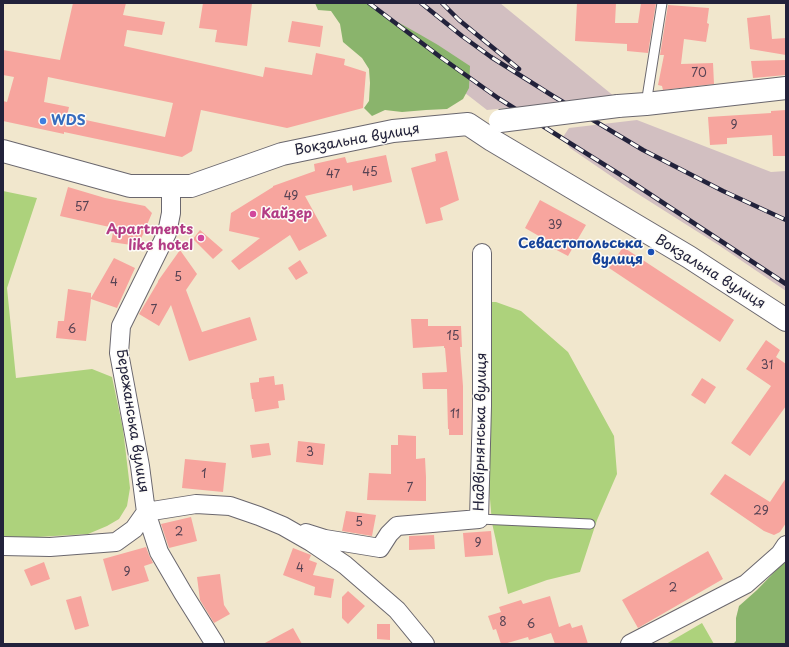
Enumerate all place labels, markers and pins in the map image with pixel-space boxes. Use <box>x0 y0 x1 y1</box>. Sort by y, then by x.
place label: WDS <box>51 113 86 129</box>
marker: WDS <box>38 116 48 126</box>
place label: Кайзер <box>261 206 312 222</box>
marker: Кайзер <box>248 209 258 219</box>
place label: Apartments like hotel <box>106 222 193 254</box>
marker: Apartments like hotel <box>196 233 206 243</box>
place label: Севастопольська вулиця <box>518 236 643 268</box>
marker: Севастопольська вулиця <box>646 247 656 257</box>

